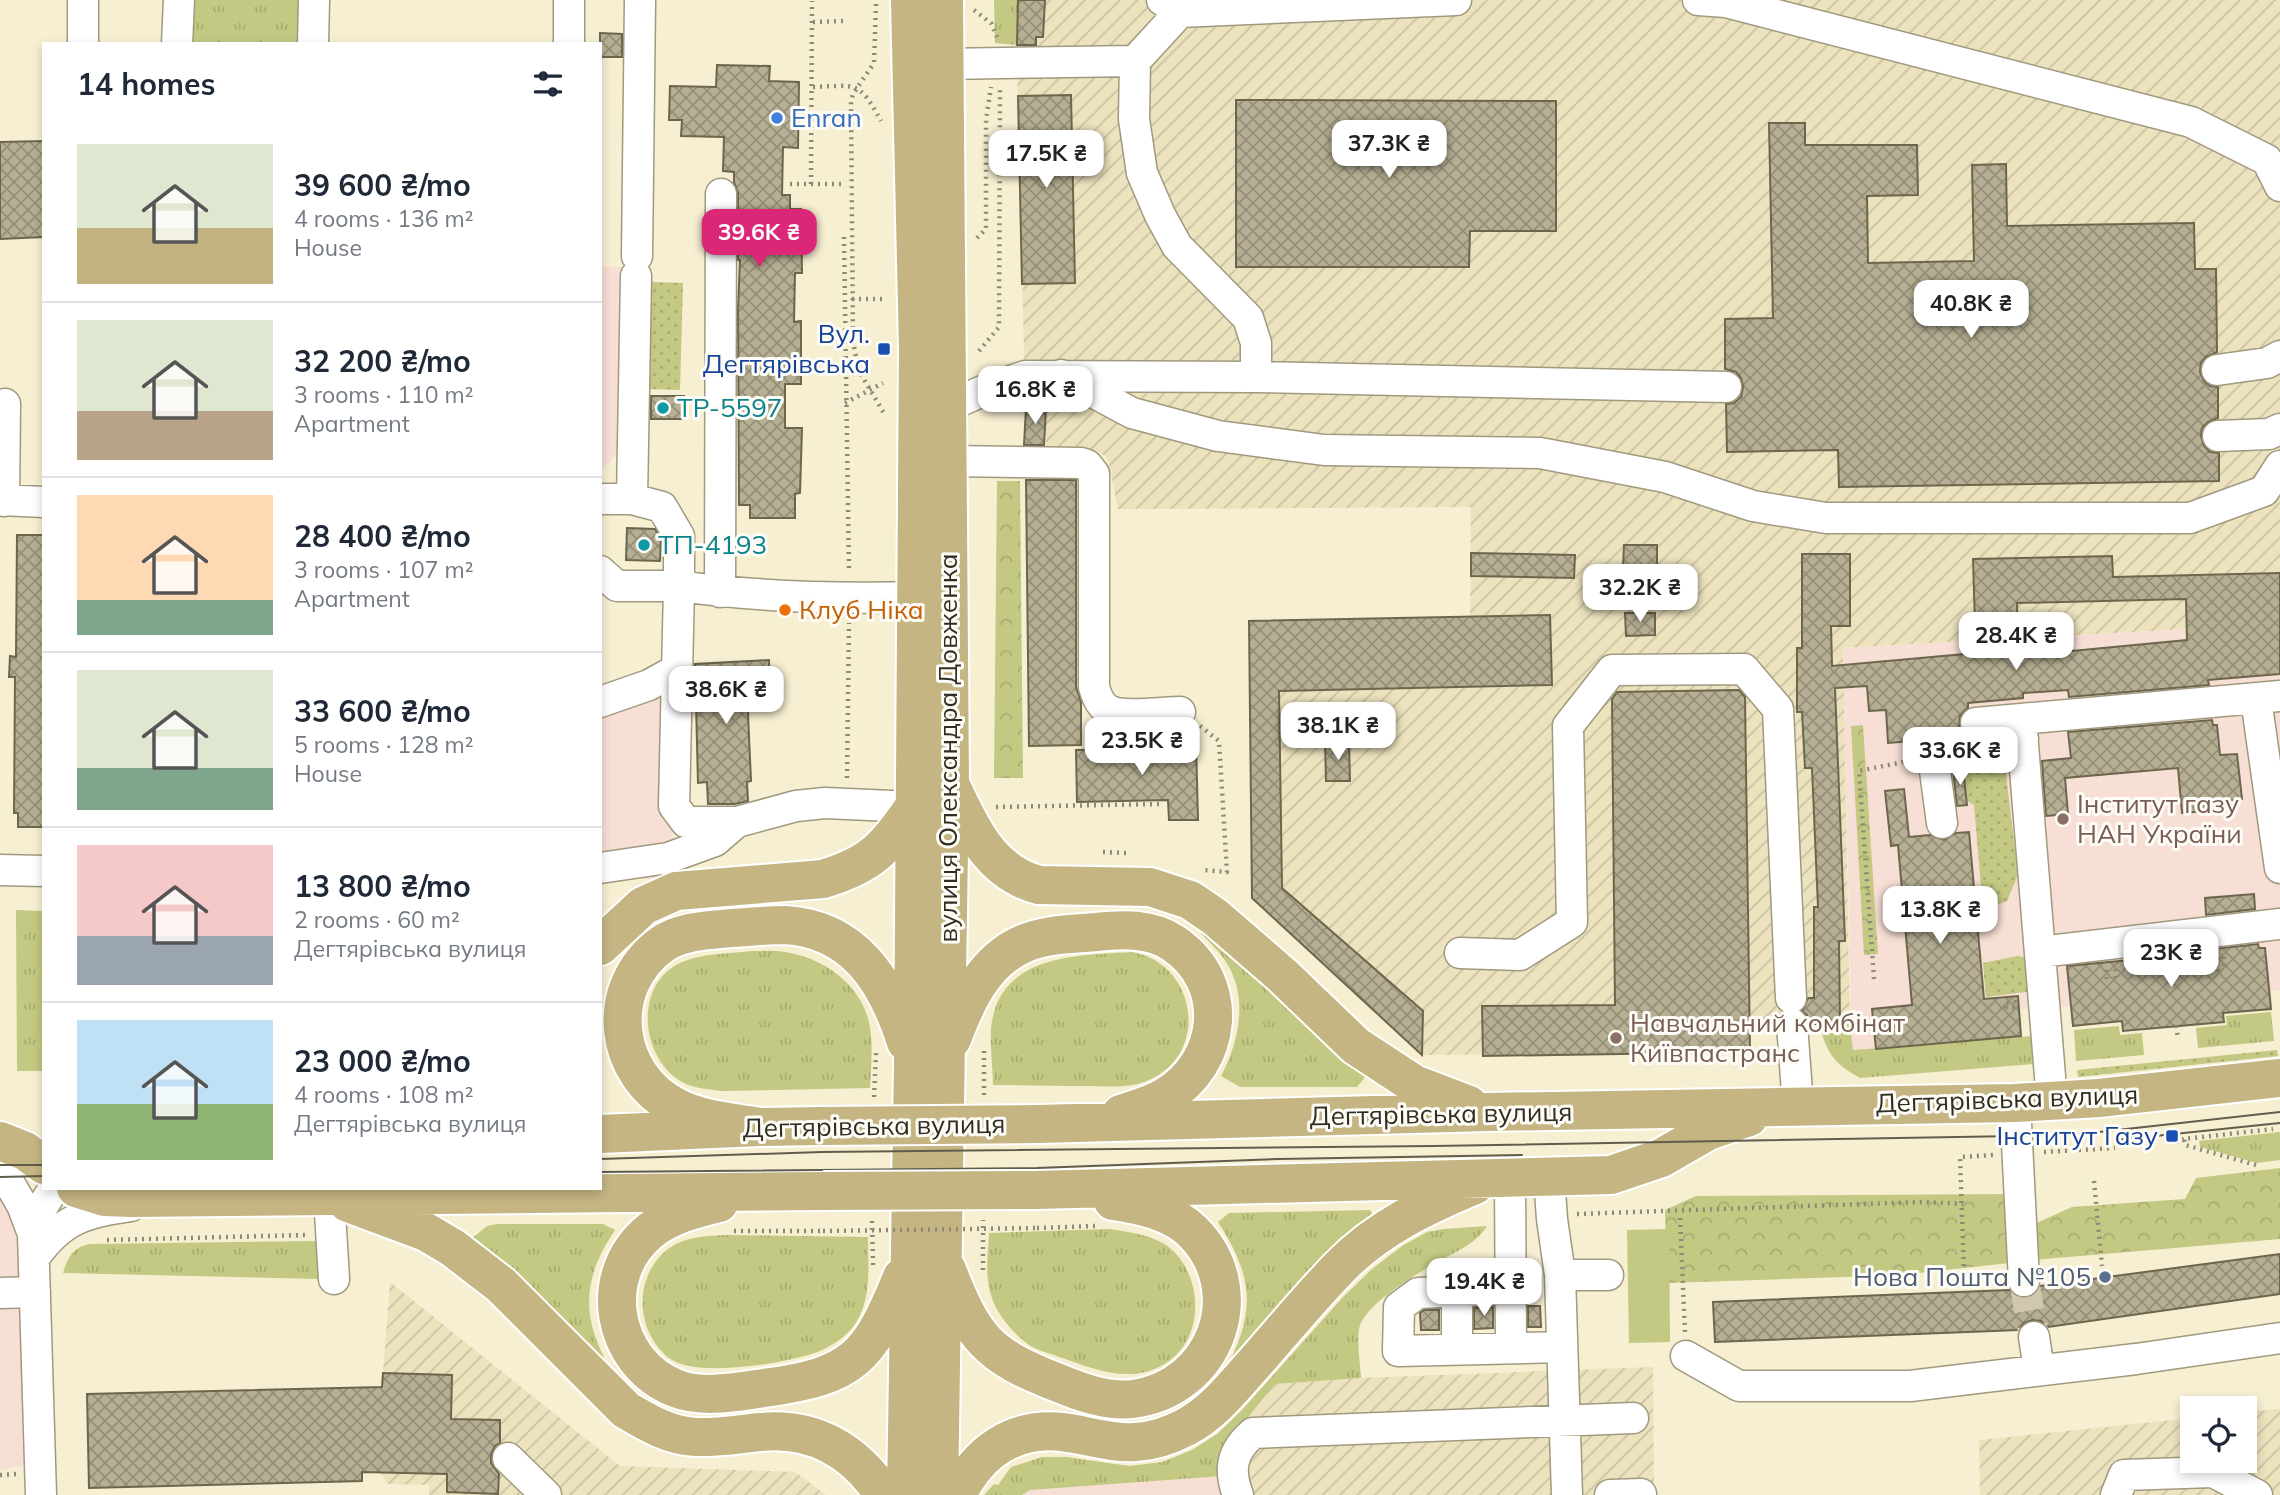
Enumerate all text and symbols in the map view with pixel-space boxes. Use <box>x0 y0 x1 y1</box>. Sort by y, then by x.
text: 14 homes <box>77 65 216 103</box>
icon: filters <box>529 65 567 103</box>
place label: Enran <box>791 101 862 134</box>
marker: Enran <box>769 110 785 126</box>
pin: 37.3K ₴ <box>1324 120 1454 180</box>
text: 37.3K ₴ <box>1348 128 1430 157</box>
pin: 17.5K ₴ <box>981 130 1111 190</box>
text: 17.5K ₴ <box>1005 138 1087 167</box>
text: 39 600 ₴/mo <box>294 166 471 204</box>
icon: home <box>133 172 217 256</box>
text: 4 rooms · 136 m² <box>294 204 474 233</box>
pin: 39.6K ₴ <box>694 210 824 269</box>
text: 39.6K ₴ <box>718 217 800 246</box>
text: House <box>294 233 362 262</box>
pin: 40.8K ₴ <box>1906 280 2036 340</box>
text: 40.8K ₴ <box>1930 288 2012 317</box>
place label: Вул. Дегтярівська <box>703 317 870 380</box>
marker: Вул. Дегтярівська <box>876 341 892 357</box>
text: 32 200 ₴/mo <box>294 342 471 380</box>
icon: home <box>133 348 217 432</box>
pin: 16.8K ₴ <box>970 366 1100 426</box>
text: 16.8K ₴ <box>994 374 1076 403</box>
text: 3 rooms · 110 m² <box>294 380 474 409</box>
place label: ТР-5597 <box>677 391 782 424</box>
marker: ТР-5597 <box>655 400 671 416</box>
text: Apartment <box>294 409 410 438</box>
text: 28 400 ₴/mo <box>294 517 471 555</box>
icon: home <box>133 523 217 607</box>
place label: ТП-4193 <box>658 528 767 561</box>
marker: ТП-4193 <box>636 537 652 553</box>
street label: вулиця Олександра Довженка <box>931 553 964 943</box>
text: 3 rooms · 107 m² <box>294 555 474 584</box>
pin: 32.2K ₴ <box>1575 564 1705 624</box>
text: 32.2K ₴ <box>1599 572 1681 601</box>
text: Apartment <box>294 584 410 613</box>
place label: Клуб Ніка <box>799 593 924 626</box>
marker: Клуб Ніка <box>777 602 793 618</box>
pin: 28.4K ₴ <box>1951 612 2081 672</box>
text: 28.4K ₴ <box>1975 620 2057 649</box>
pin: 38.6K ₴ <box>661 666 791 726</box>
text: 38.6K ₴ <box>685 674 767 703</box>
text: 33 600 ₴/mo <box>294 692 471 730</box>
icon: home <box>133 698 217 782</box>
pin: 38.1K ₴ <box>1273 702 1403 762</box>
text: 38.1K ₴ <box>1297 710 1379 739</box>
pin: 23.5K ₴ <box>1077 718 1207 777</box>
text: 23.5K ₴ <box>1101 725 1183 754</box>
pin: 33.6K ₴ <box>1895 728 2025 787</box>
text: 5 rooms · 128 m² <box>294 730 474 759</box>
text: 33.6K ₴ <box>1919 735 2001 764</box>
text: House <box>294 759 362 788</box>
place label: Інститут газу НАН України <box>2077 787 2242 850</box>
marker: Інститут газу НАН України <box>2055 811 2071 827</box>
text: 13 800 ₴/mo <box>294 867 471 905</box>
icon: home <box>133 873 217 957</box>
pin: 13.8K ₴ <box>1875 886 2005 946</box>
text: 13.8K ₴ <box>1899 894 1981 923</box>
text: 2 rooms · 60 m² <box>294 905 460 934</box>
pin: 23K ₴ <box>2122 930 2220 989</box>
text: Дегтярівська вулиця <box>294 934 526 963</box>
text: 23K ₴ <box>2139 937 2203 966</box>
place label: Навчальний комбінат Київпастранс <box>1630 1006 1905 1069</box>
marker: Навчальний комбінат Київпастранс <box>1608 1030 1624 1046</box>
text: 23 000 ₴/mo <box>294 1042 471 1080</box>
icon: home <box>133 1048 217 1132</box>
street label: Дегтярівська вулиця <box>1875 1077 2139 1120</box>
text: 4 rooms · 108 m² <box>294 1080 474 1109</box>
street label: Дегтярівська вулиця <box>1309 1095 1573 1132</box>
street label: Дегтярівська вулиця <box>742 1107 1006 1144</box>
text: Дегтярівська вулиця <box>294 1109 526 1138</box>
place label: Інститут Газу <box>1997 1119 2158 1152</box>
marker: Інститут Газу <box>2164 1128 2180 1144</box>
pin: 19.4K ₴ <box>1419 1258 1549 1318</box>
place label: Нова Пошта №105 <box>1853 1260 2091 1293</box>
text: 19.4K ₴ <box>1443 1266 1525 1295</box>
marker: Нова Пошта №105 <box>2097 1269 2113 1285</box>
map controls <box>2180 1396 2257 1473</box>
button: locate <box>2180 1396 2257 1473</box>

